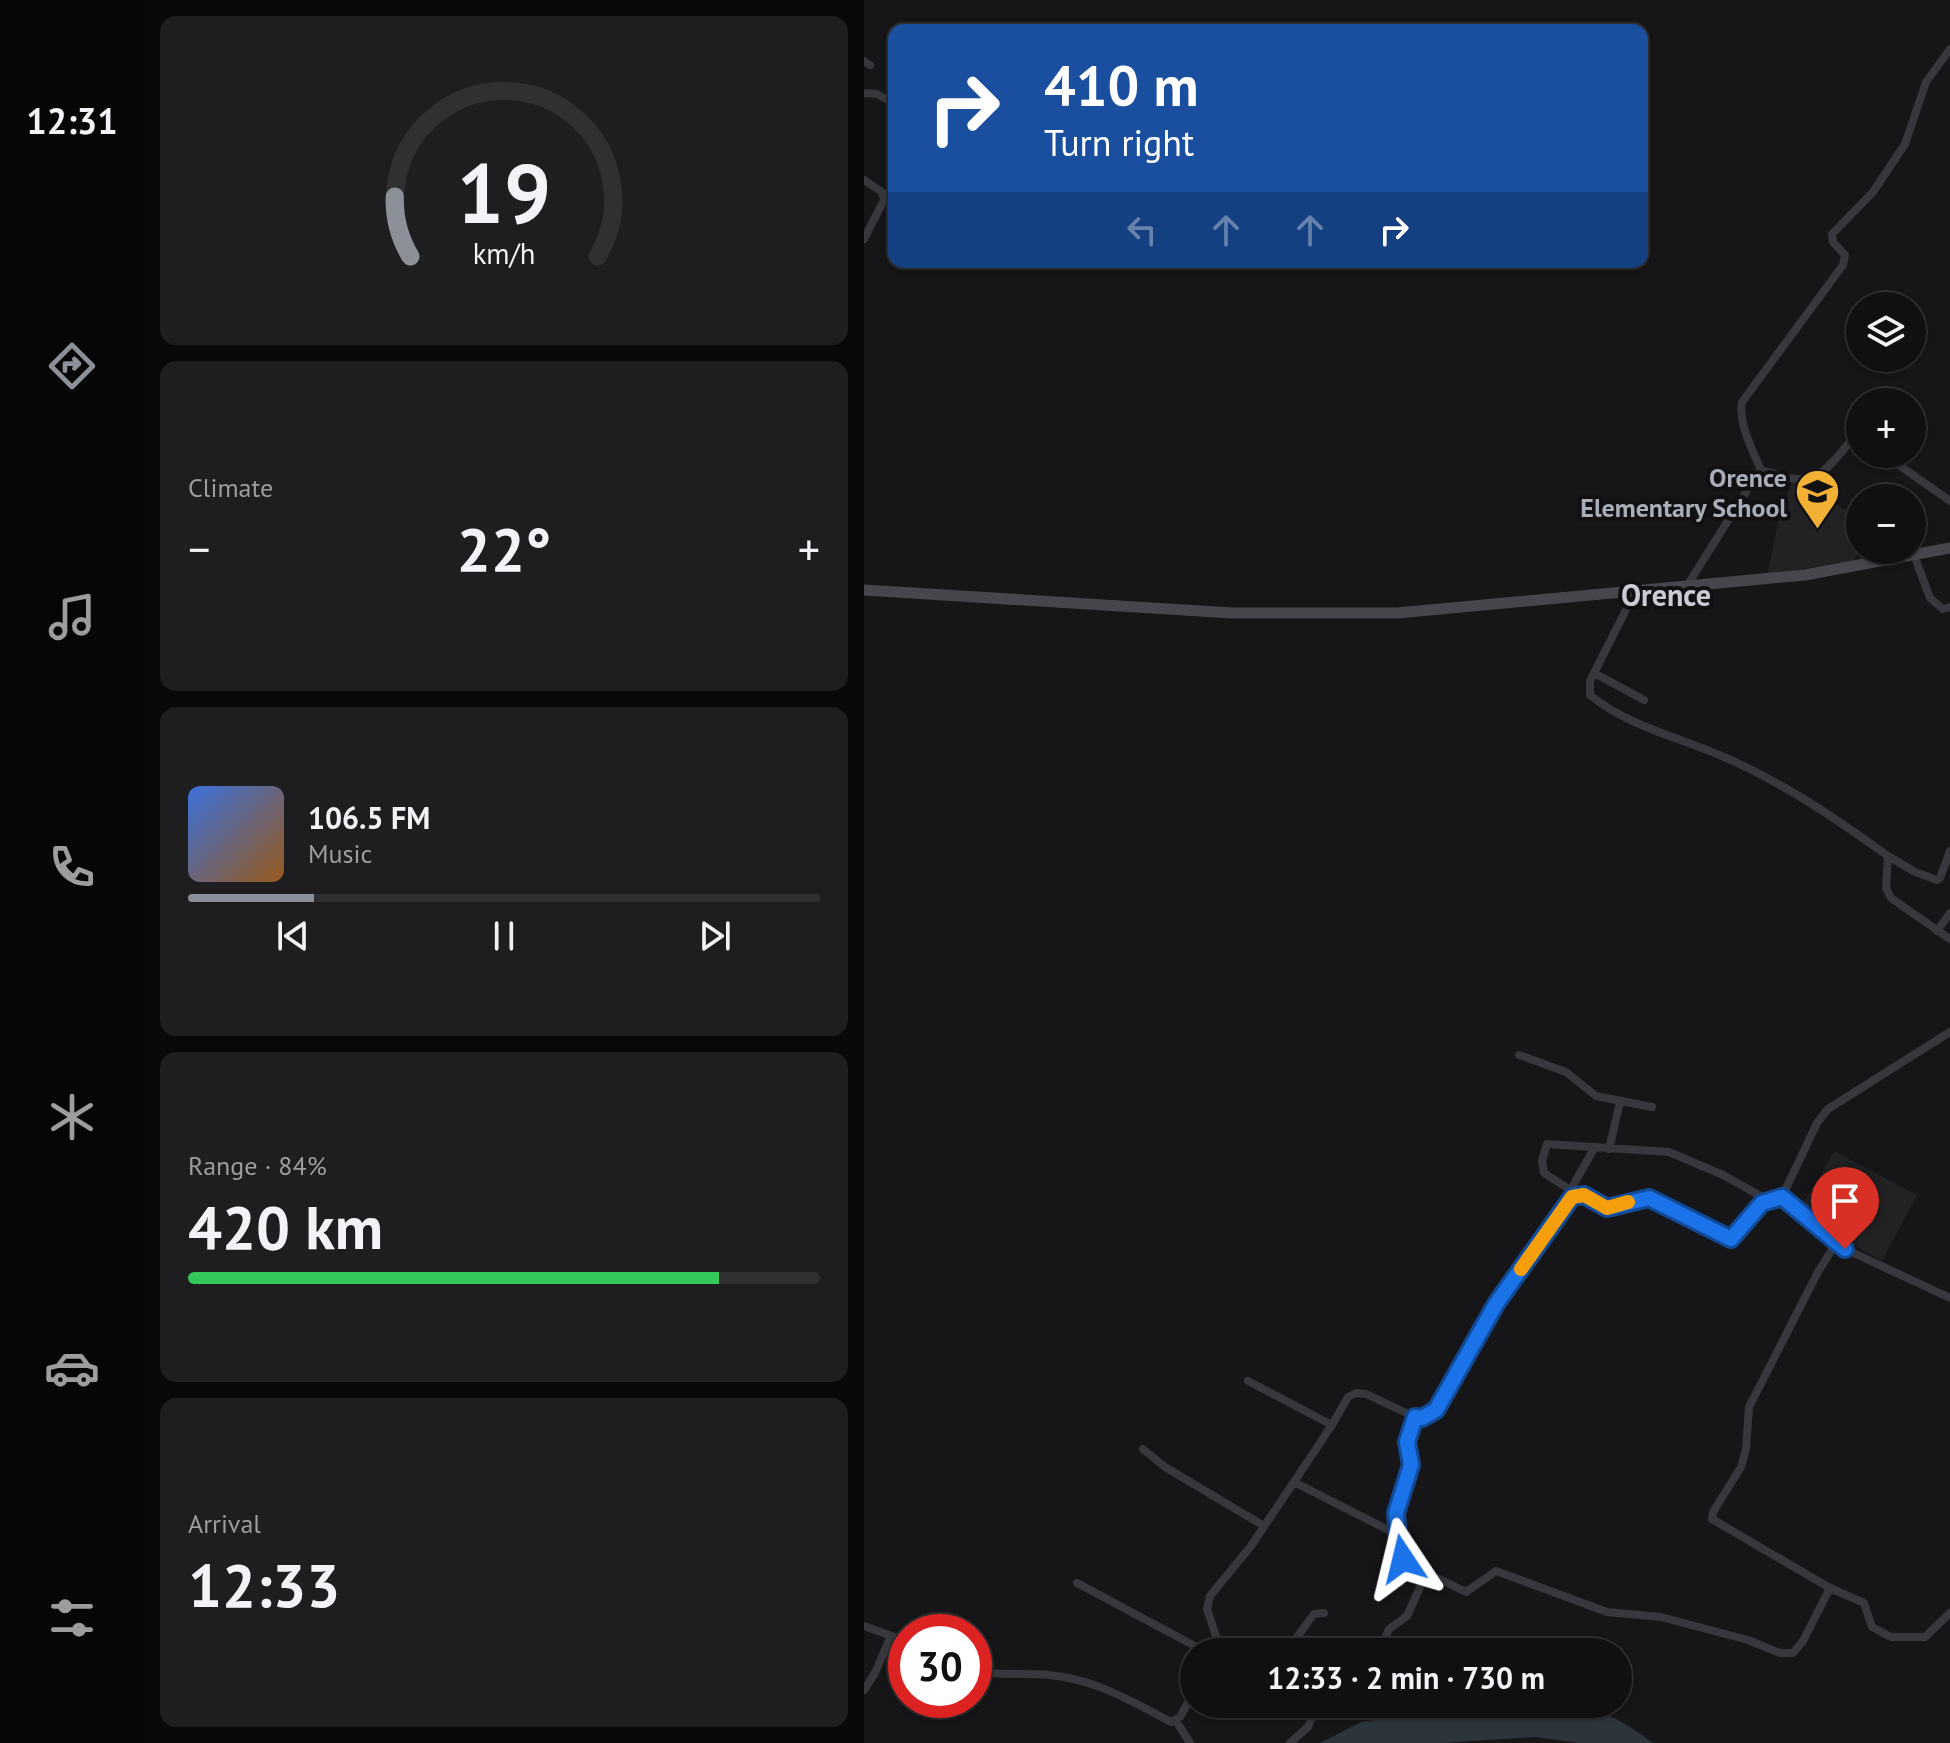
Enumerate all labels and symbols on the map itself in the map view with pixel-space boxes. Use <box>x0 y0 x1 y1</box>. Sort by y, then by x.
place label: Orence Elementary School <box>1580 461 1787 524</box>
school or university icon: Orence Elementary School <box>1794 468 1842 531</box>
district label: Orence <box>1621 575 1711 614</box>
pin <box>1811 1167 1879 1249</box>
position arrow <box>1361 1517 1445 1601</box>
speed limit sign: 30 <box>888 1614 992 1718</box>

